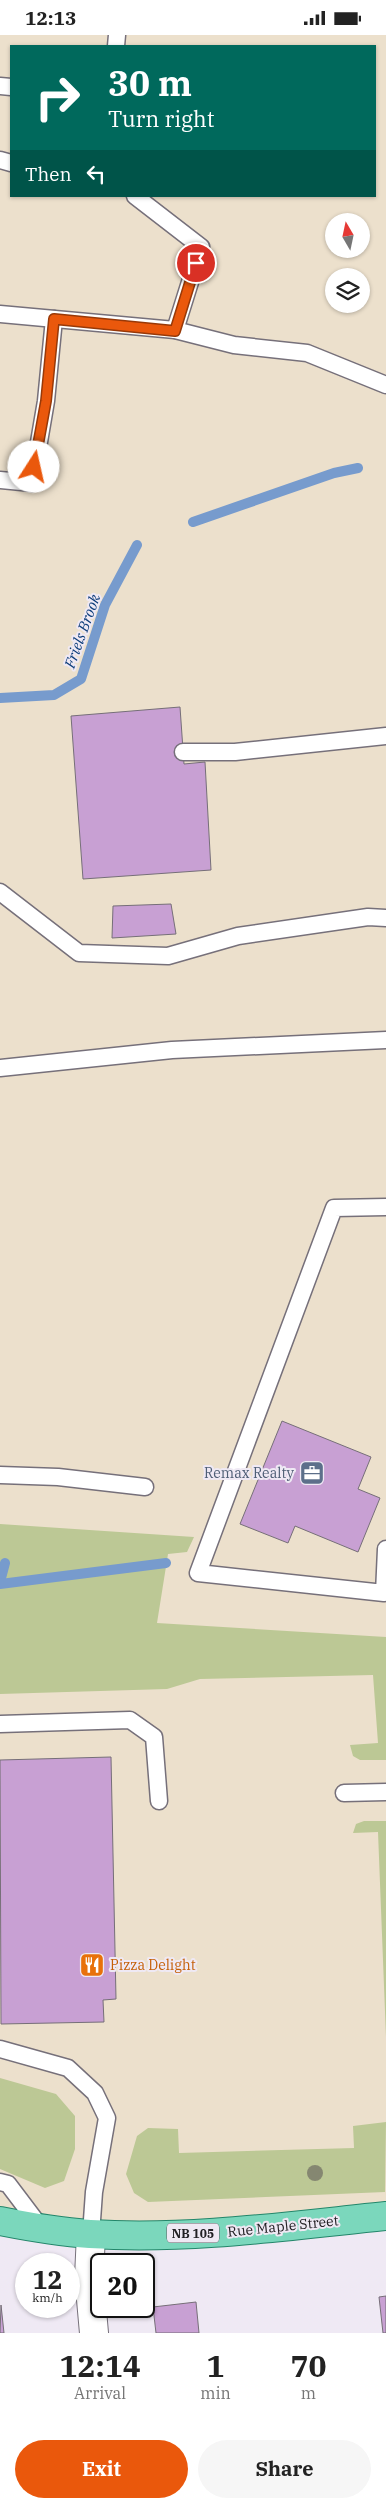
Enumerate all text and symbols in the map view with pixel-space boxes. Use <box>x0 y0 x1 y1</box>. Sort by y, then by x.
text: 12:13 <box>25 6 76 30</box>
text: 30 m <box>108 60 192 106</box>
icon: right <box>25 65 90 130</box>
text: Turn right <box>108 104 215 133</box>
icon: left <box>82 160 110 188</box>
text: Then <box>25 162 72 186</box>
north arrow <box>325 213 370 257</box>
map controls <box>325 213 370 313</box>
pin <box>175 242 217 284</box>
icon: arrive <box>182 249 210 277</box>
button: layers <box>325 268 370 313</box>
position arrow <box>7 440 59 492</box>
water label: Friels Brook <box>59 591 104 672</box>
office icon: Remax Realty <box>299 1460 325 1486</box>
place label: Remax Realty <box>204 1464 295 1482</box>
restaurant icon: Pizza Delight <box>79 1952 105 1978</box>
place label: Pizza Delight <box>110 1956 196 1974</box>
street label: Rue Maple Street <box>227 2211 339 2241</box>
road number: NB 105 <box>167 2223 219 2243</box>
speed limit sign: 20 <box>90 2253 155 2318</box>
text: 12 <box>32 2263 63 2296</box>
text: km/h <box>32 2290 63 2305</box>
text: 12:14 <box>60 2346 141 2385</box>
text: 1 <box>207 2346 225 2385</box>
text: 70 <box>290 2346 326 2385</box>
text: Arrival <box>74 2383 126 2403</box>
text: min <box>200 2383 231 2403</box>
text: m <box>301 2383 316 2403</box>
button: Exit <box>15 2440 188 2498</box>
button: Share <box>198 2440 371 2498</box>

